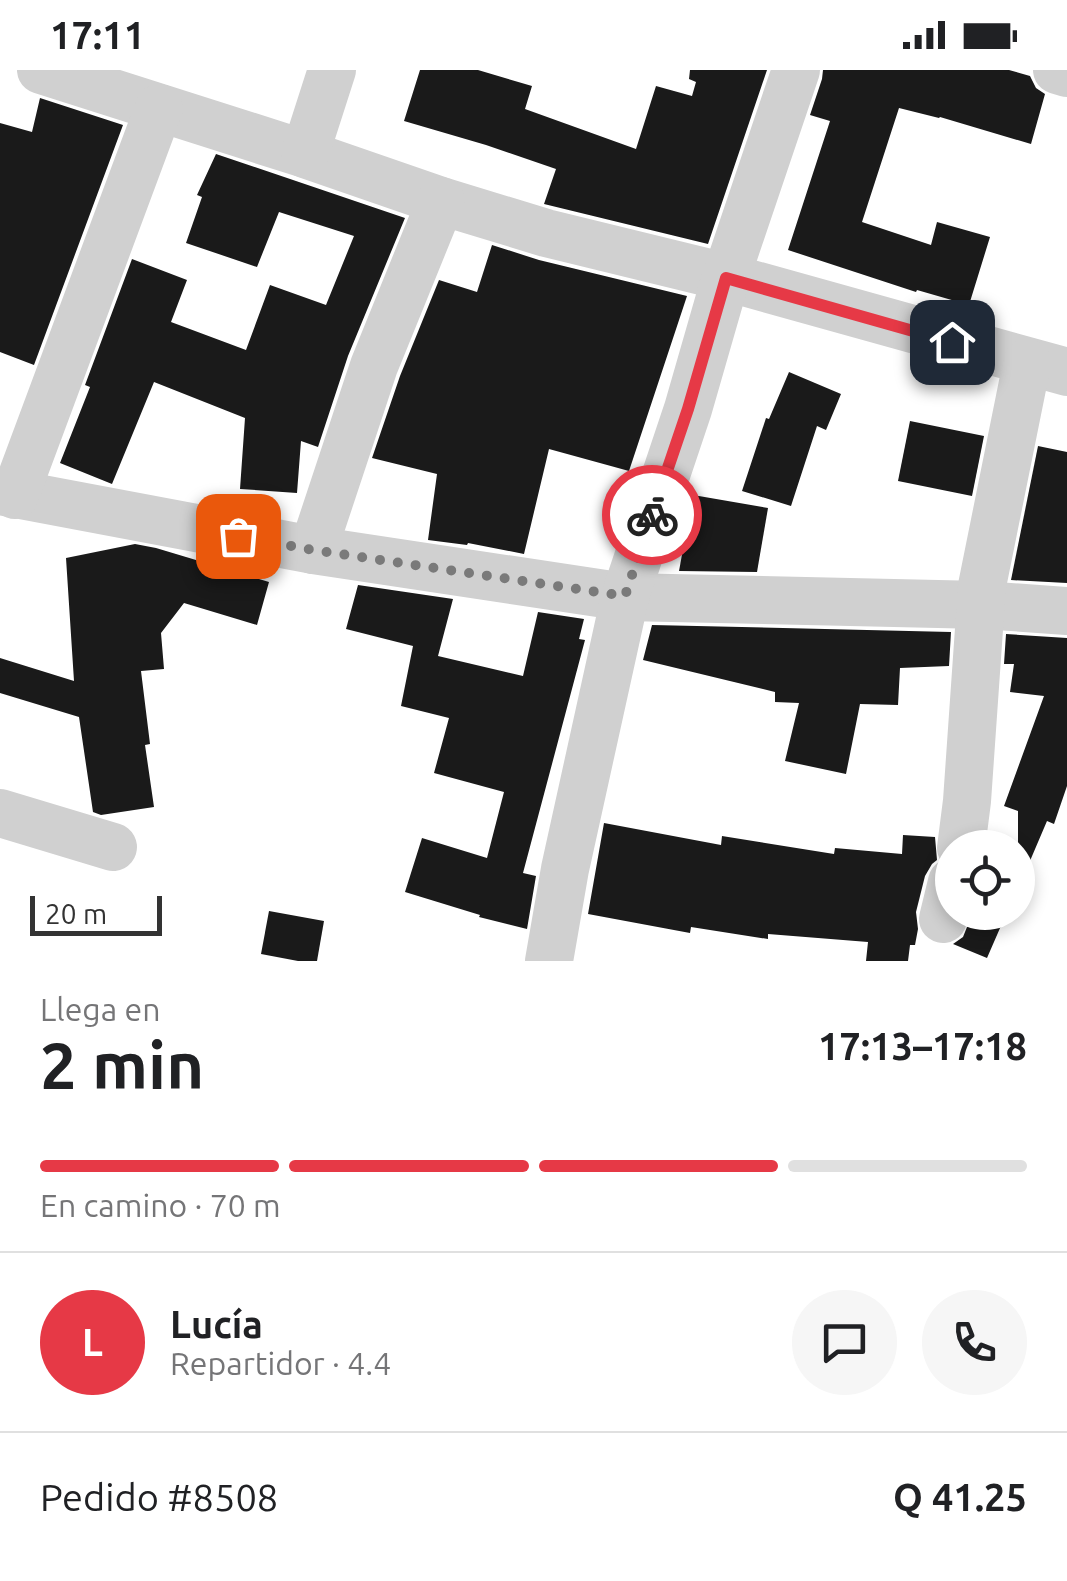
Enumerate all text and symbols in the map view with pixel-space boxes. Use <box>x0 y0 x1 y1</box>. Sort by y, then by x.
text: 17:11 <box>50 14 145 56</box>
pin <box>910 300 995 385</box>
icon: home <box>925 315 980 370</box>
courier <box>602 465 702 565</box>
icon: bike <box>625 488 680 543</box>
pin <box>196 494 281 579</box>
icon: bag <box>211 509 266 564</box>
map controls <box>935 830 1035 930</box>
button: locate <box>935 830 1035 930</box>
scale bar <box>30 891 162 936</box>
text: 20 m <box>45 898 107 929</box>
text: Llega en <box>40 991 160 1027</box>
text: 17:13–17:18 <box>818 1025 1027 1067</box>
text: 2 min <box>40 1028 204 1101</box>
text: En camino · 70 m <box>40 1187 281 1223</box>
button: chat <box>792 1290 897 1395</box>
button: phone <box>922 1290 1027 1395</box>
text: Lucía <box>170 1303 263 1345</box>
text: L <box>82 1321 103 1363</box>
text: Repartidor · 4.4 <box>170 1345 391 1381</box>
text: Pedido #8508 <box>40 1476 278 1518</box>
text: Q 41.25 <box>893 1476 1027 1518</box>

